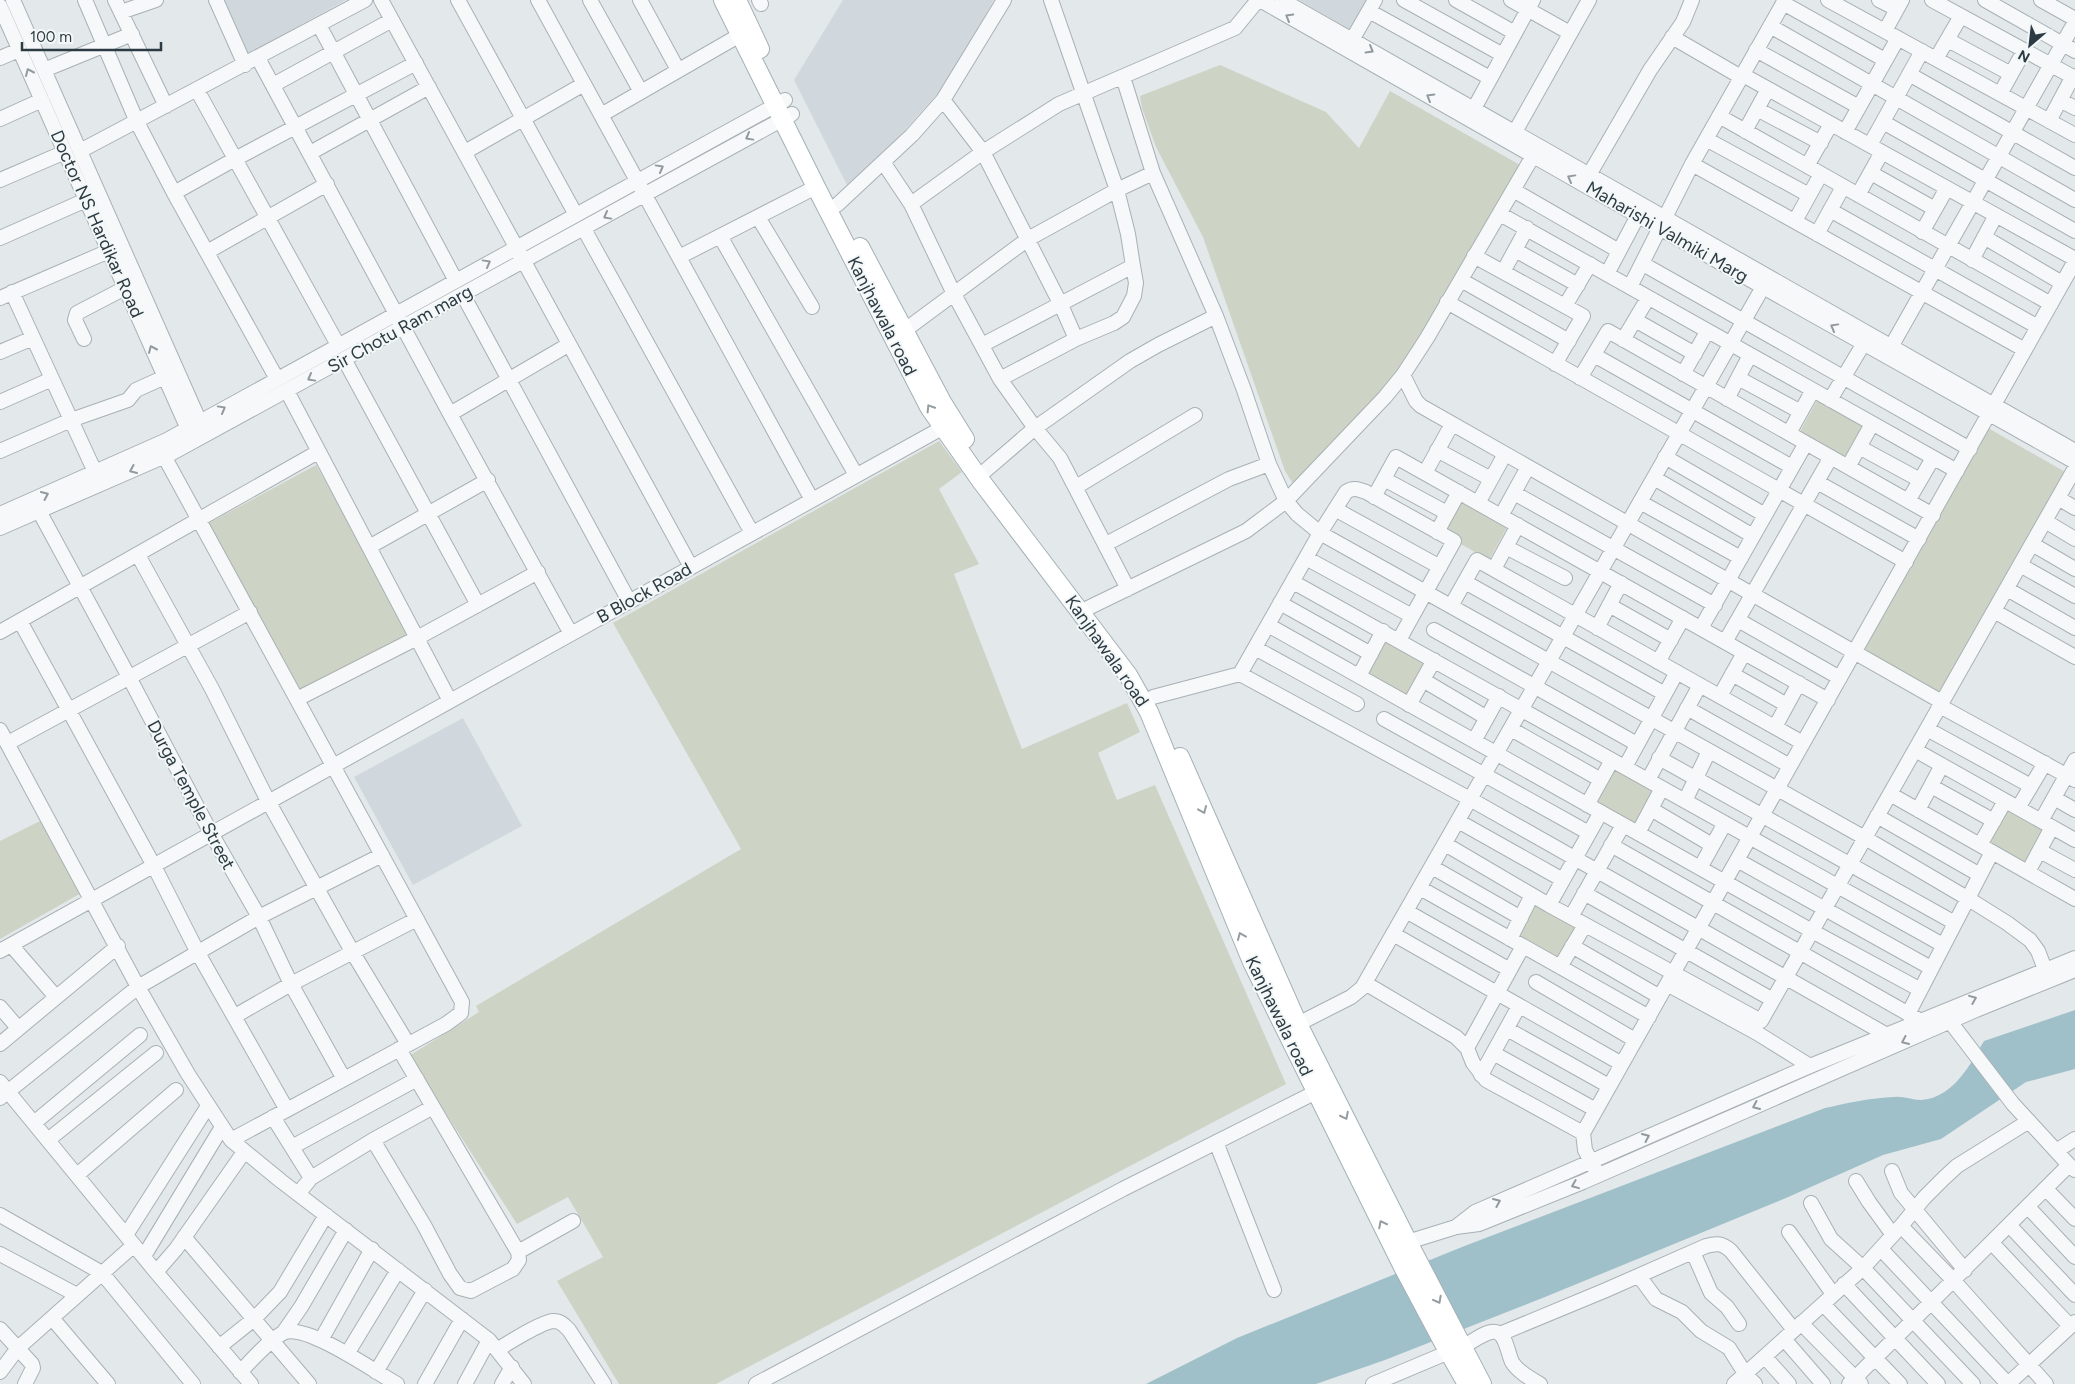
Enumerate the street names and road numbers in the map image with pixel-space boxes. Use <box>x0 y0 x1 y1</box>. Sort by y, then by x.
street label: Doctor NS Hardikar Road <box>46 127 148 321</box>
street label: Maharishi Valmiki Marg <box>1582 177 1752 287</box>
street label: Kanjhawala road <box>842 253 922 379</box>
street label: Sir Chotu Ram marg <box>324 280 476 378</box>
street label: B Block Road <box>593 558 695 628</box>
street label: Kanjhawala road <box>1060 591 1154 711</box>
street label: Durga Temple Street <box>142 717 240 874</box>
street label: Kanjhawala road <box>1240 952 1318 1080</box>

